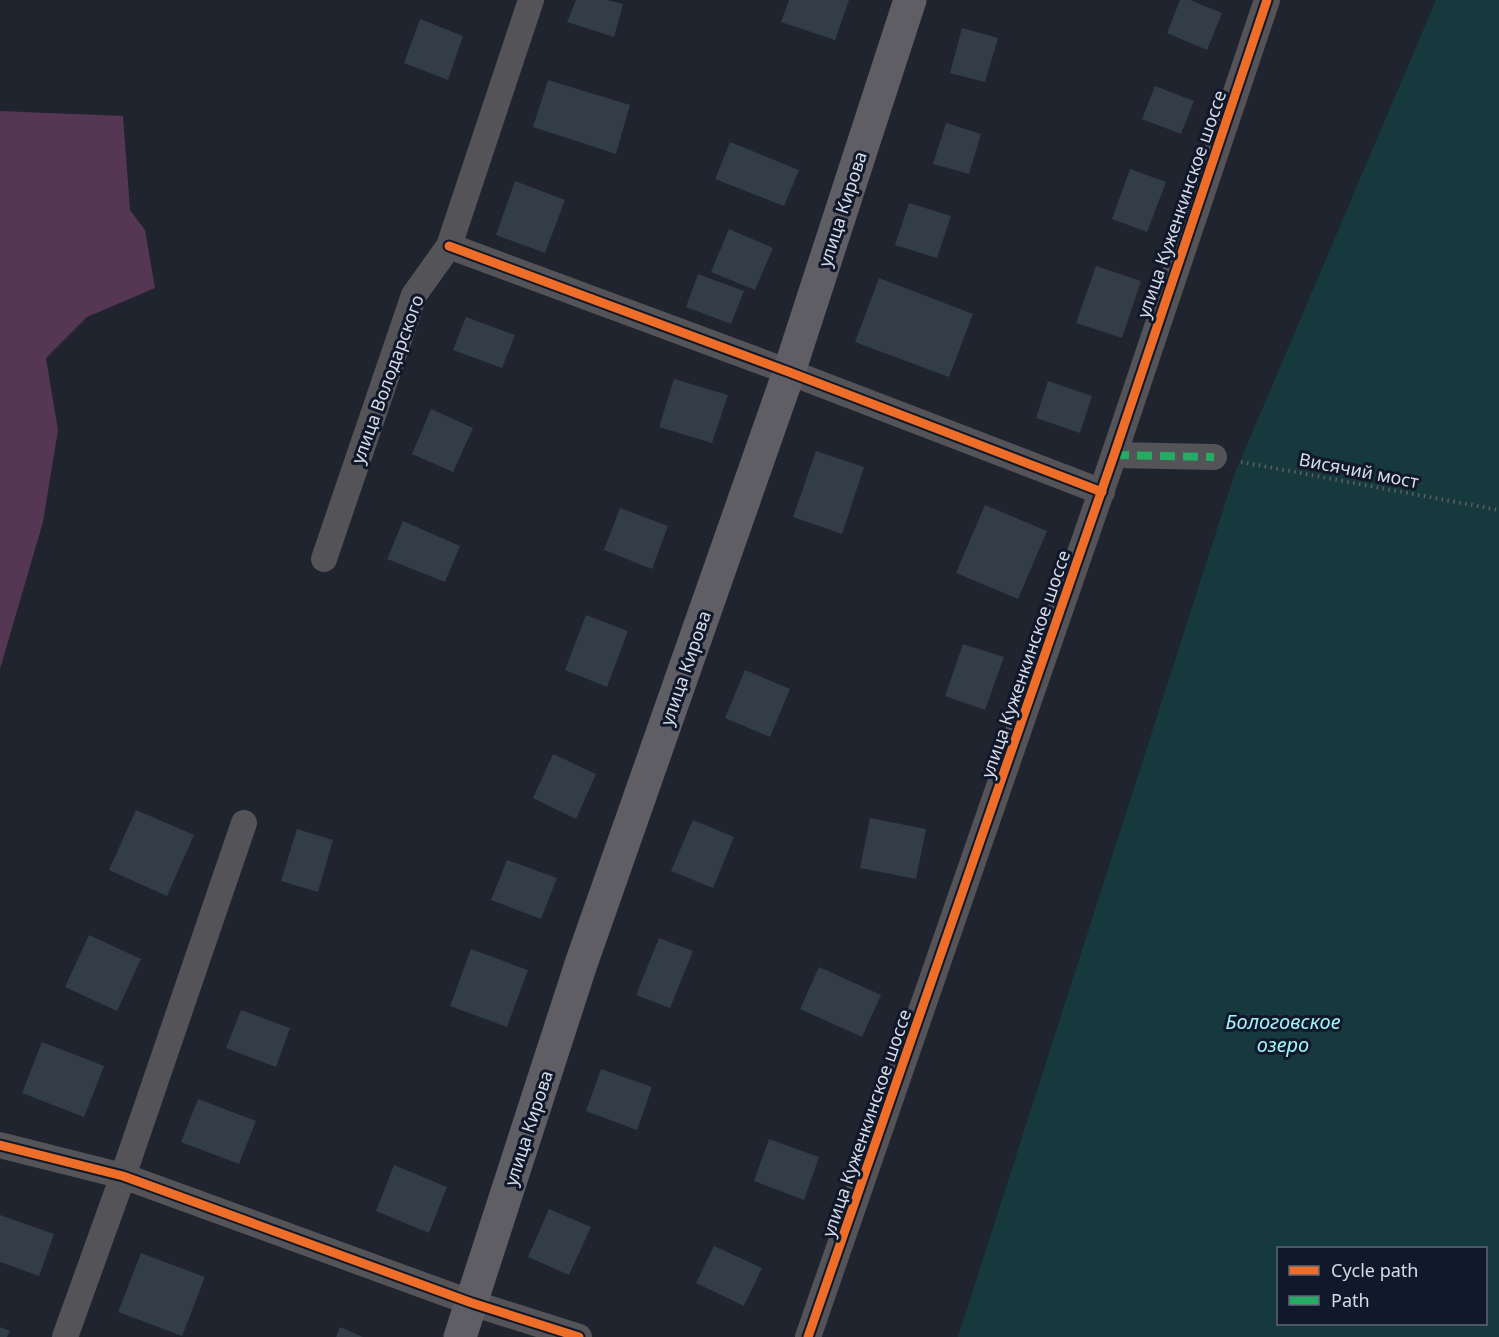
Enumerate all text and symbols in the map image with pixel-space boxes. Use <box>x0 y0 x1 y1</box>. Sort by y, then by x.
street label: улица Куженкинское шоссе <box>1131 87 1231 321</box>
street label: улица Кирова <box>812 148 872 270</box>
street label: улица Володарского <box>345 291 429 467</box>
street label: Висячий мост <box>1297 447 1421 493</box>
street label: улица Куженкинское шоссе <box>975 547 1075 781</box>
street label: улица Кирова <box>654 607 716 729</box>
street label: улица Куженкинское шоссе <box>816 1006 916 1240</box>
water label: Бологовское озеро <box>1226 1008 1341 1058</box>
street label: улица Кирова <box>498 1067 558 1189</box>
legend <box>1277 1247 1487 1325</box>
text: Cycle path <box>1331 1258 1418 1282</box>
text: Path <box>1331 1288 1370 1312</box>

